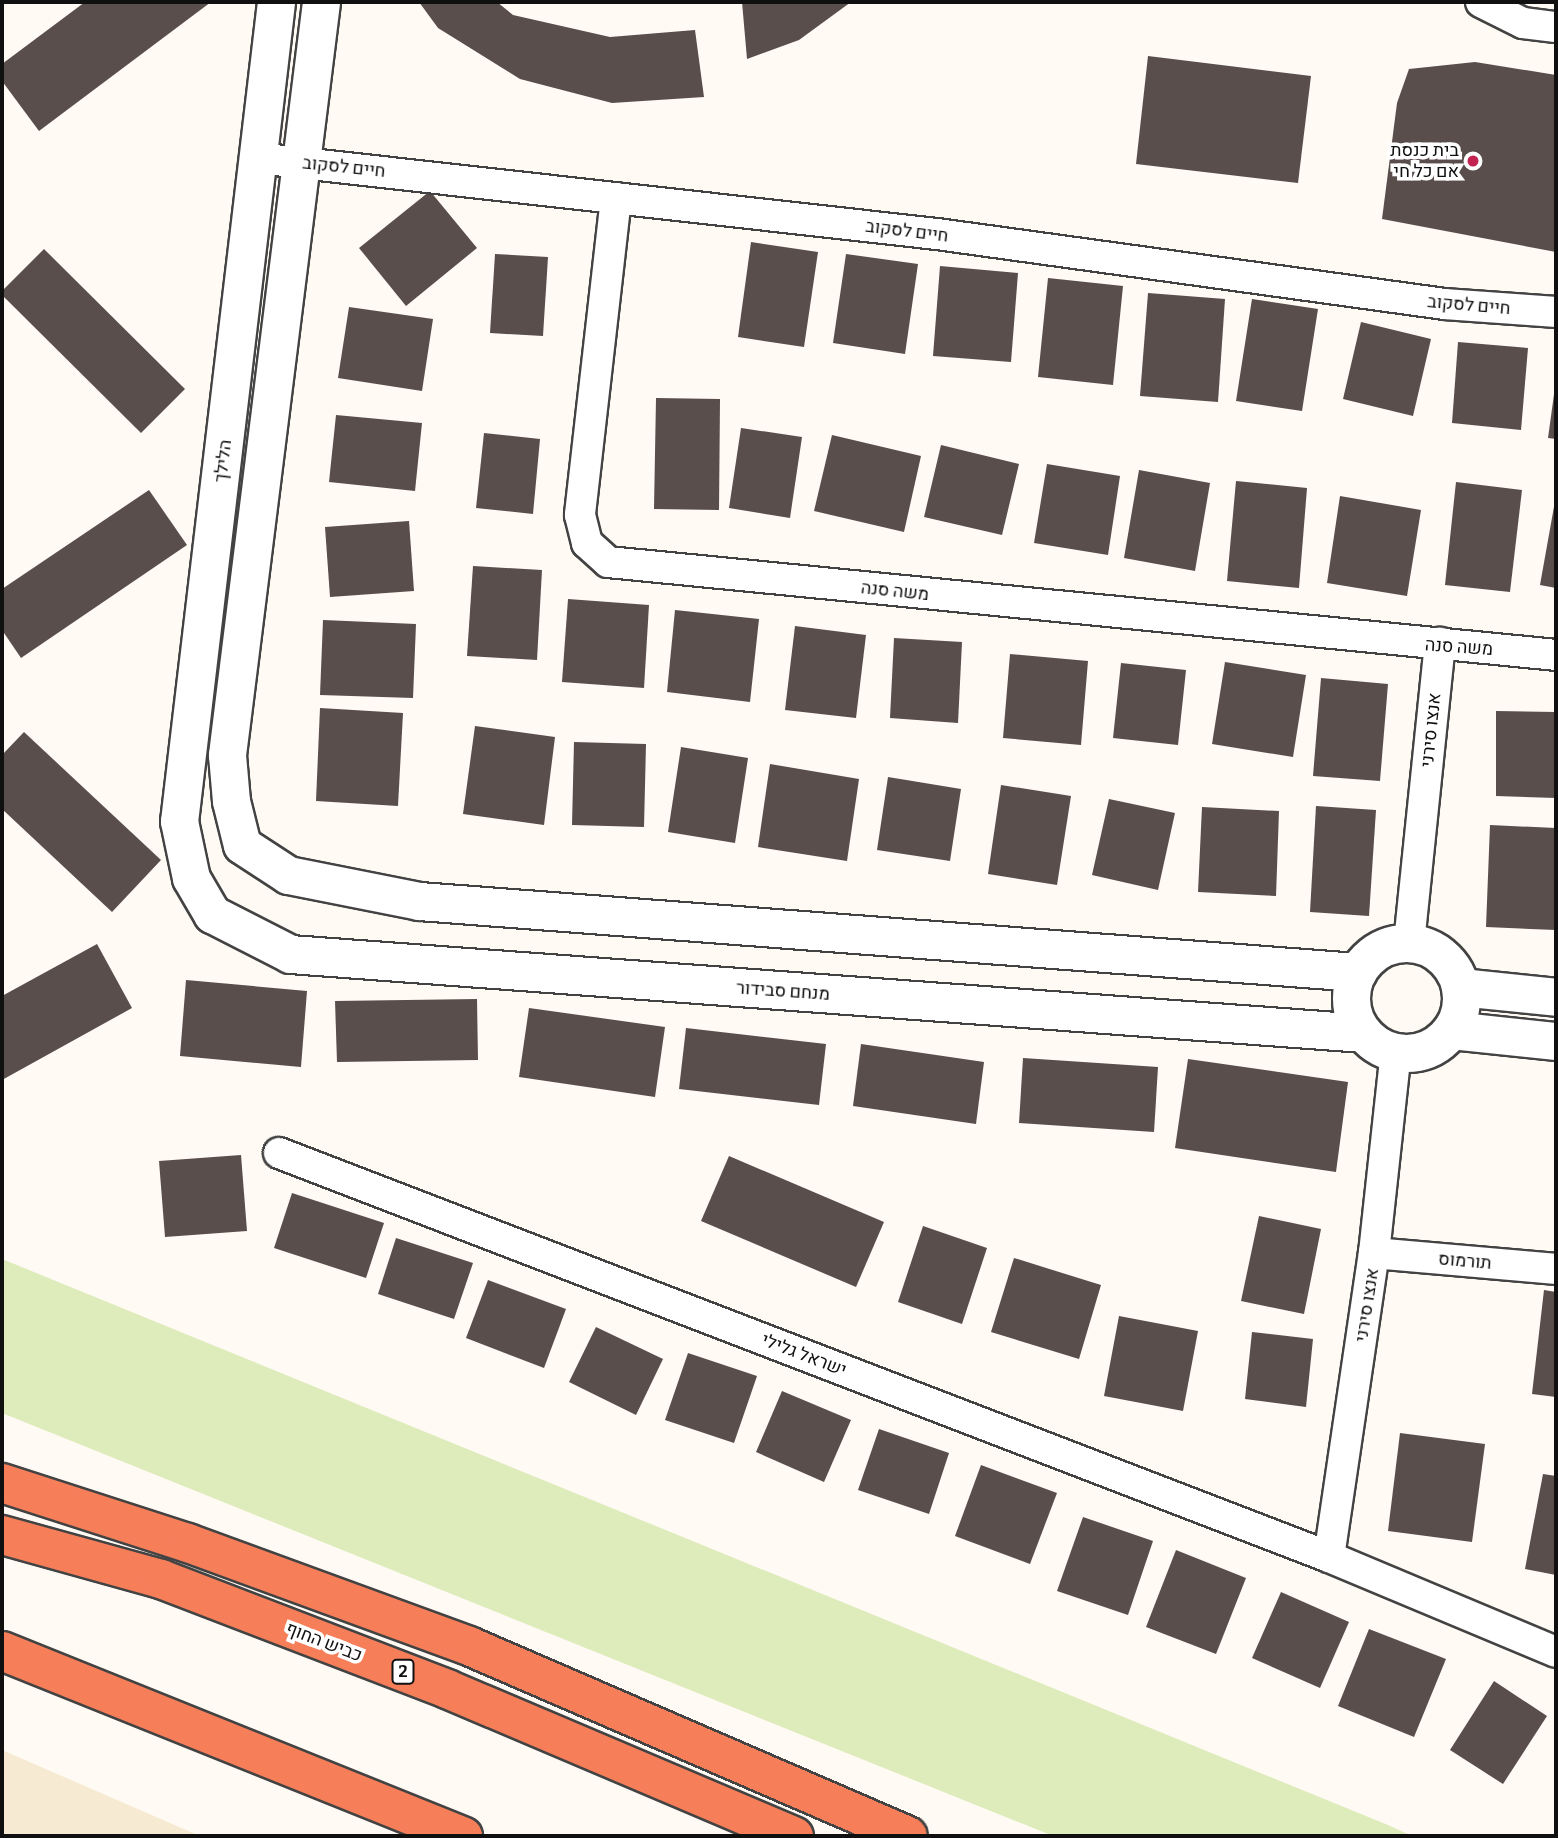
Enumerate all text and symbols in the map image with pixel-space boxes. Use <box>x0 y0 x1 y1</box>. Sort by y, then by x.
place label: בית כנסת אם כל חי <box>1390 140 1459 182</box>
street label: חיים לסקוב <box>301 152 387 182</box>
marker: בית כנסת אם כל חי <box>1465 153 1481 169</box>
street label: חיים לסקוב <box>864 215 950 247</box>
street label: חיים לסקוב <box>1426 291 1512 319</box>
street label: הלילך <box>210 438 236 484</box>
street label: משה סנה <box>860 577 930 605</box>
street label: משה סנה <box>1424 634 1494 660</box>
street label: אנצו סירני <box>1416 692 1446 768</box>
street label: מנחם סבידור <box>735 977 831 1005</box>
street label: תורמוס <box>1437 1248 1493 1274</box>
street label: אנצו סירני <box>1351 1267 1383 1343</box>
street label: ישראל גלילי <box>758 1329 850 1381</box>
street label: כביש החוף <box>283 1618 365 1666</box>
road number: 2 <box>391 1660 415 1684</box>

